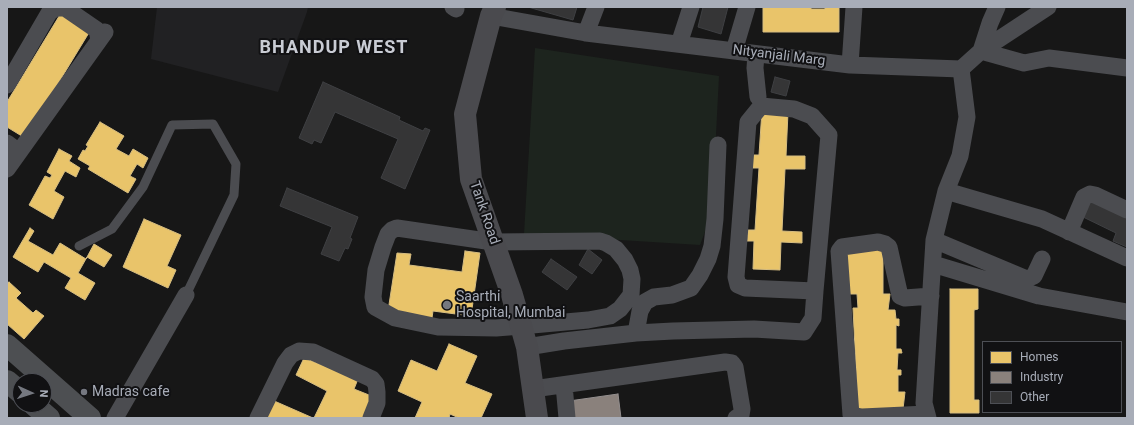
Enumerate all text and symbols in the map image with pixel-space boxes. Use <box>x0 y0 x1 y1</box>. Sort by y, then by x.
district label: BHANDUP WEST <box>260 37 408 59</box>
street label: Nityanjali Marg <box>732 42 826 70</box>
street label: Tank Road <box>465 179 503 247</box>
place label: Saarthi Hospital, Mumbai <box>456 289 565 322</box>
marker: Saarthi Hospital, Mumbai <box>441 299 453 311</box>
legend <box>982 341 1122 413</box>
text: Homes <box>1020 350 1058 364</box>
text: Industry <box>1020 370 1063 384</box>
north arrow <box>12 373 52 413</box>
place label: Madras cafe <box>92 384 170 400</box>
marker: Madras cafe <box>79 387 89 397</box>
text: N <box>37 389 50 398</box>
text: Other <box>1020 390 1049 404</box>

